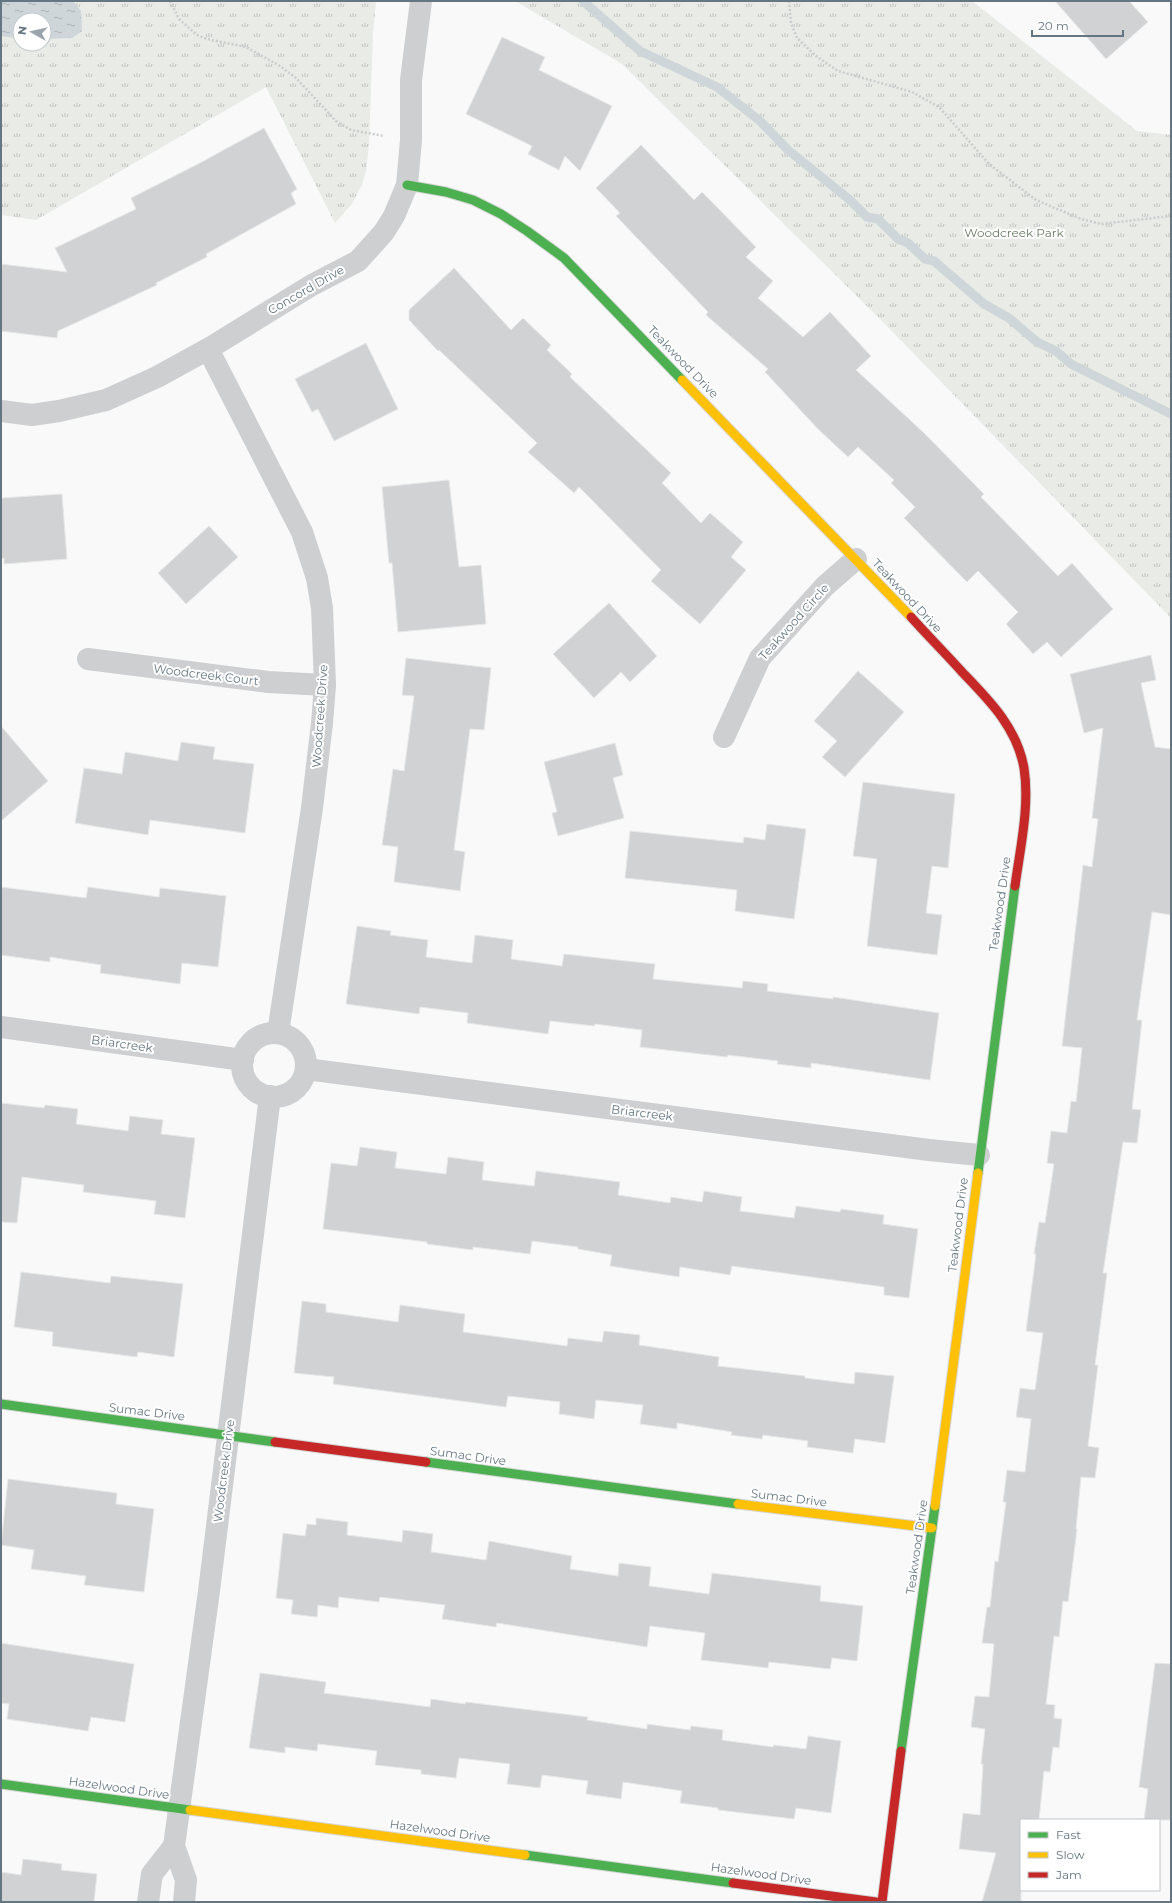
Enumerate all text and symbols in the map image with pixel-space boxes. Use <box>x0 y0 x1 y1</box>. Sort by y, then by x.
north arrow <box>12 12 52 52</box>
scale bar <box>1032 12 1123 38</box>
text: 20 m <box>1038 18 1069 33</box>
text: N <box>15 25 30 36</box>
park label: Woodcreek Park <box>964 225 1065 240</box>
street label: Concord Drive <box>265 262 346 317</box>
street label: Teakwood Drive <box>645 322 722 401</box>
street label: Teakwood Drive <box>869 556 945 636</box>
street label: Teakwood Circle <box>755 580 832 663</box>
street label: Woodcreek Court <box>153 661 260 688</box>
street label: Woodcreek Drive <box>308 664 331 768</box>
street label: Teakwood Drive <box>985 856 1014 952</box>
street label: Briarcreek <box>90 1032 155 1055</box>
street label: Briarcreek <box>610 1101 674 1124</box>
street label: Teakwood Drive <box>944 1177 971 1273</box>
street label: Sumac Drive <box>108 1399 186 1424</box>
street label: Woodcreek Drive <box>210 1419 237 1523</box>
street label: Sumac Drive <box>429 1443 507 1468</box>
street label: Sumac Drive <box>750 1485 828 1510</box>
street label: Teakwood Drive <box>902 1499 931 1595</box>
street label: Hazelwood Drive <box>68 1773 170 1802</box>
street label: Hazelwood Drive <box>389 1816 491 1845</box>
legend <box>1020 1819 1160 1891</box>
text: Fast <box>1056 1827 1081 1842</box>
text: Slow <box>1056 1847 1085 1862</box>
street label: Hazelwood Drive <box>710 1859 812 1888</box>
text: Jam <box>1055 1867 1082 1882</box>

